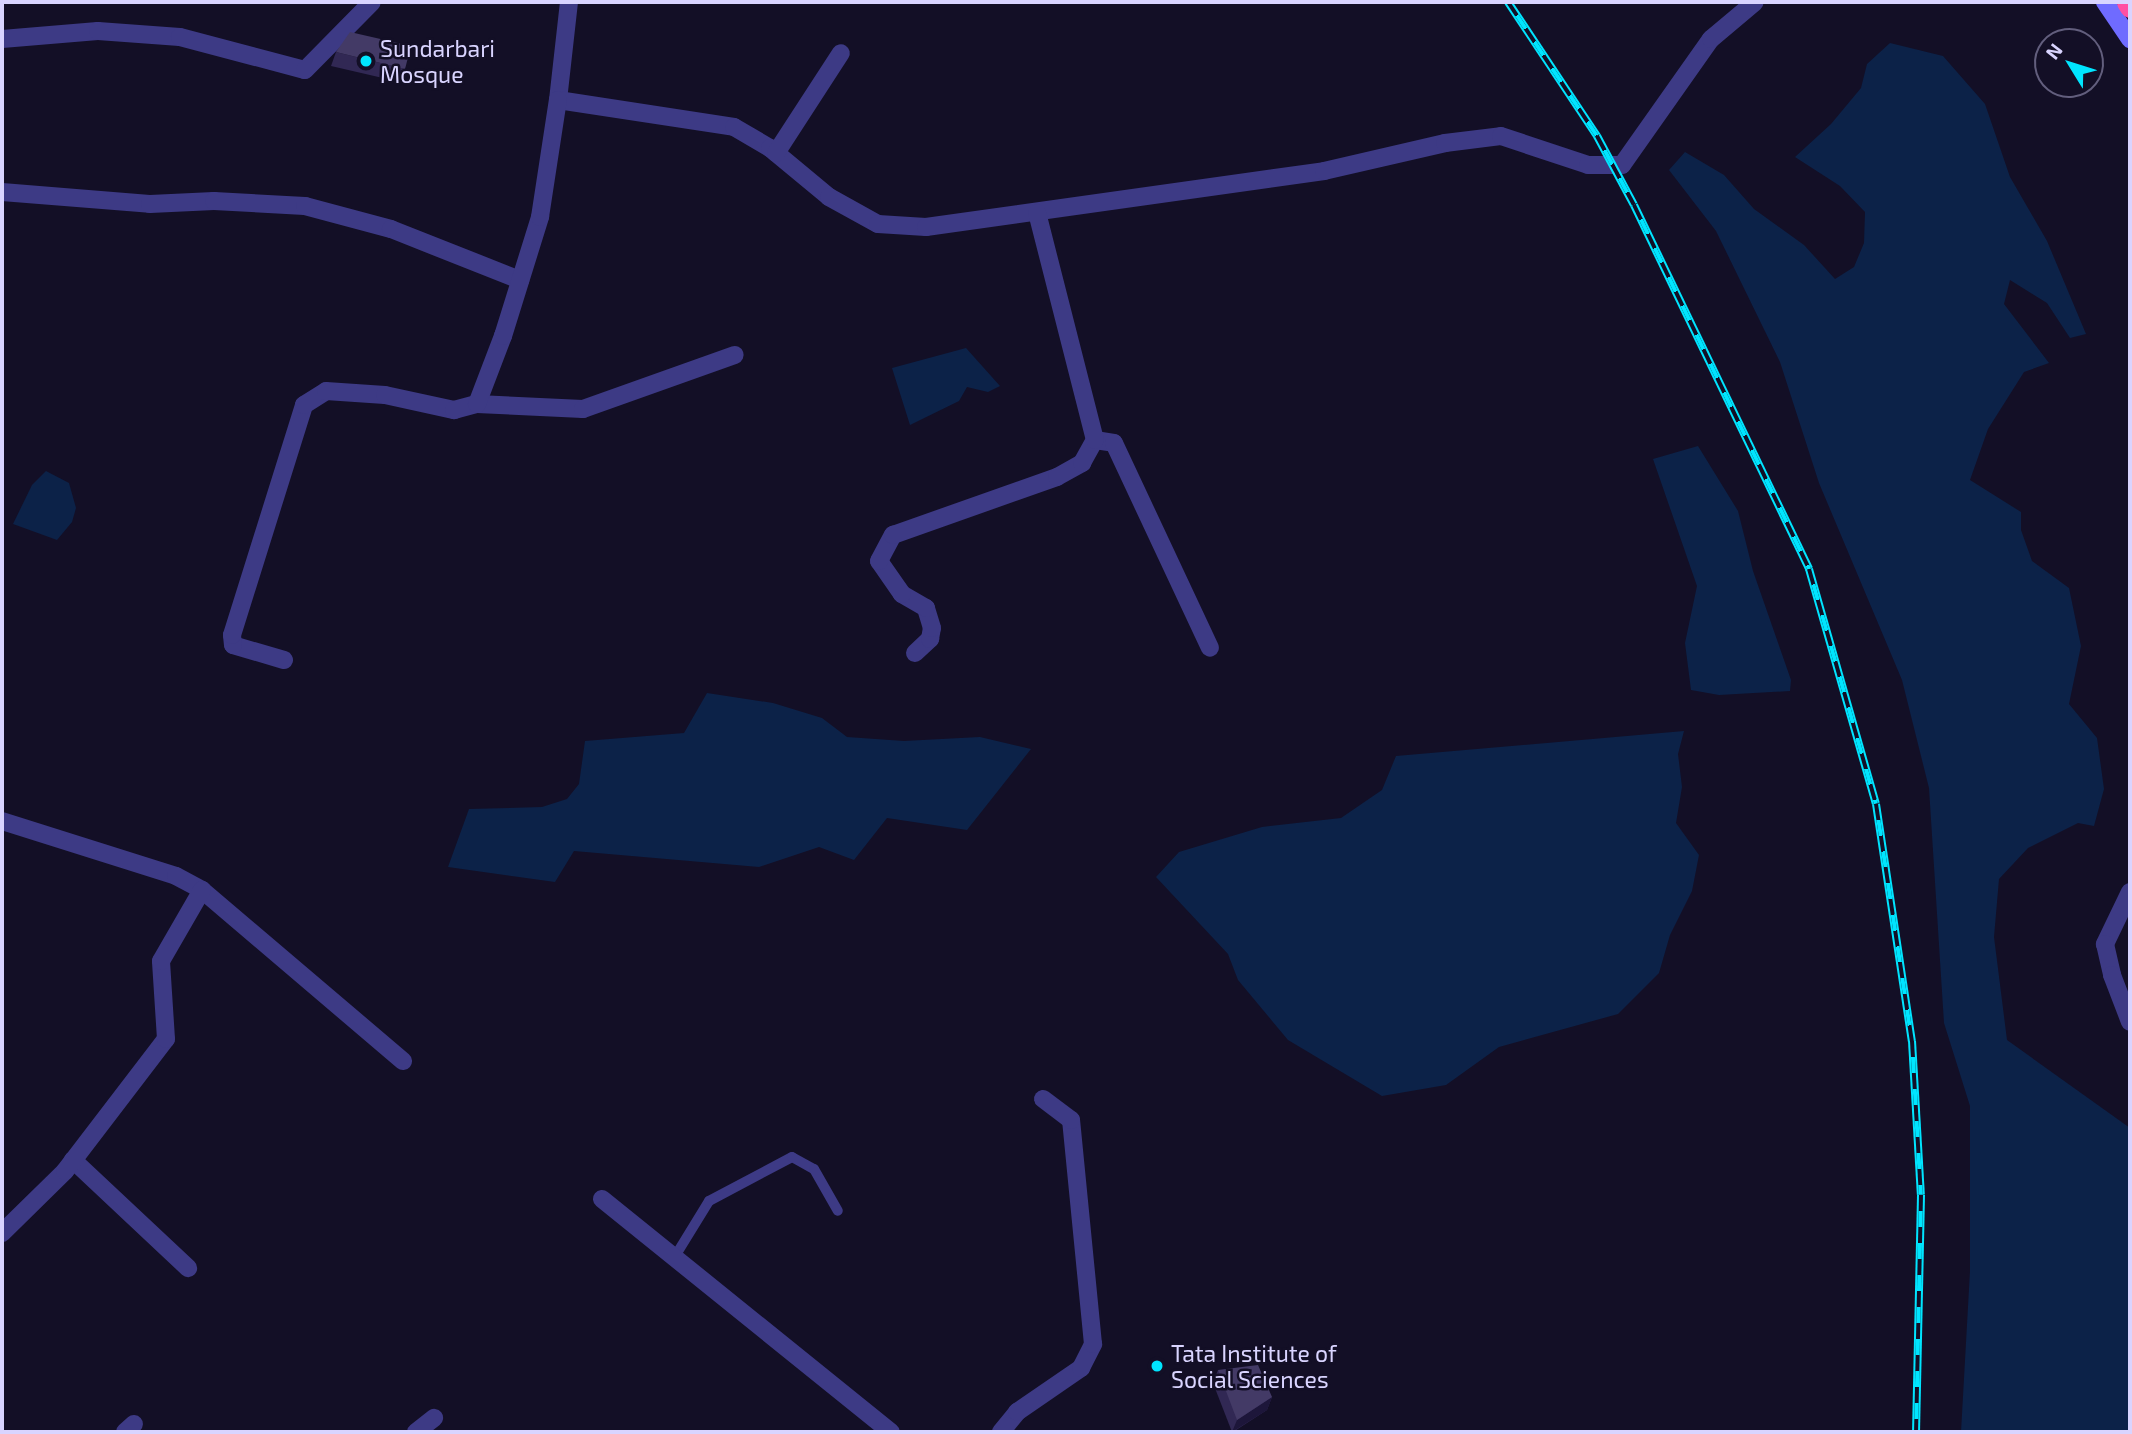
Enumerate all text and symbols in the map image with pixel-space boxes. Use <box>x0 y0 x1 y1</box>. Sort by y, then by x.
north arrow <box>2034 28 2104 98</box>
place label: Sundarbari Mosque <box>380 34 495 88</box>
text: N <box>2040 39 2067 63</box>
marker: Sundarbari Mosque <box>358 53 374 69</box>
place label: Tata Institute of Social Sciences <box>1171 1339 1337 1393</box>
marker: Tata Institute of Social Sciences <box>1149 1358 1165 1374</box>

